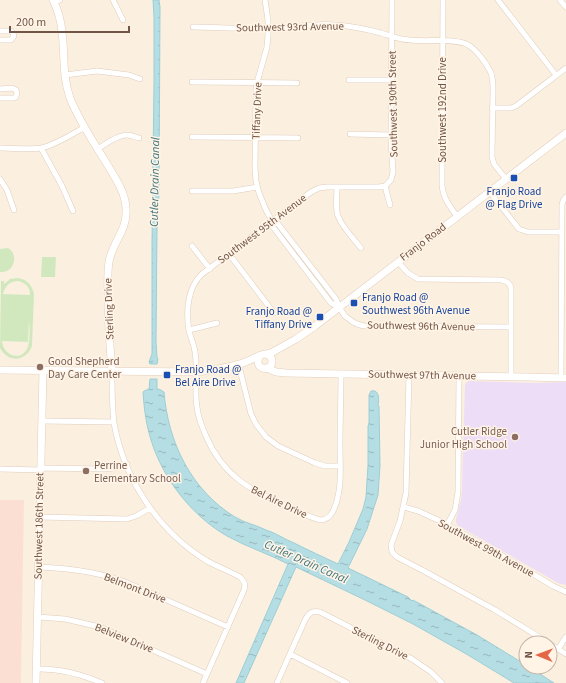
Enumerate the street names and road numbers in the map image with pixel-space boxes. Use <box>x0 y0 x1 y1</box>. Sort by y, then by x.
street label: Southwest 93rd Avenue <box>236 19 345 35</box>
street label: Southwest 190th Street <box>385 50 401 158</box>
street label: Southwest 192nd Drive <box>435 57 450 163</box>
street label: Tiffany Drive <box>249 81 266 140</box>
street label: Southwest 95th Avenue <box>214 190 310 267</box>
street label: Franjo Road <box>397 220 449 264</box>
street label: Sterling Drive <box>100 277 118 340</box>
street label: Southwest 96th Avenue <box>367 318 476 334</box>
street label: Southwest 97th Avenue <box>368 367 477 383</box>
street label: Southwest 186th Street <box>31 472 47 580</box>
street label: Bel Aire Drive <box>248 482 310 522</box>
street label: Southwest 99th Avenue <box>435 515 537 581</box>
street label: Belmont Drive <box>102 569 169 607</box>
street label: Belview Drive <box>92 619 156 657</box>
street label: Sterling Drive <box>349 622 411 664</box>

